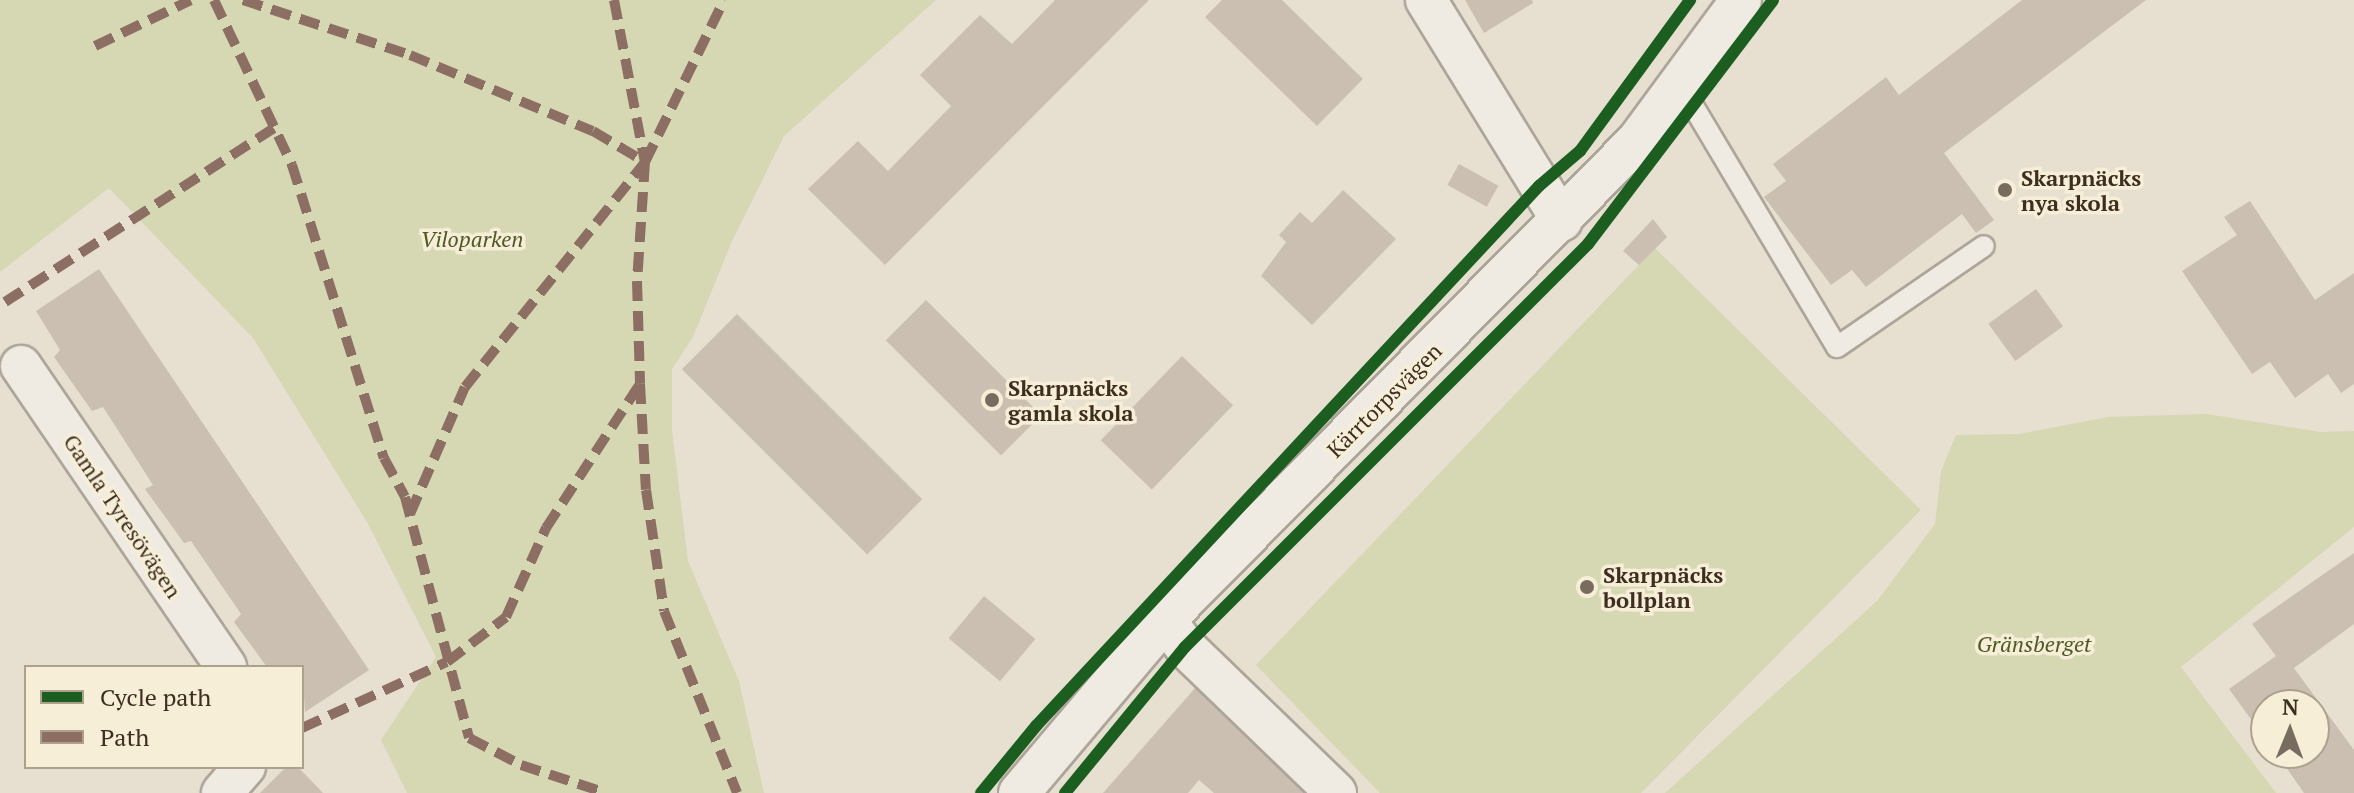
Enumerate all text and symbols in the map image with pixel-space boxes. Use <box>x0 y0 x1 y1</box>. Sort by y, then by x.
place label: Skarpnäcks nya skola <box>2021 164 2141 216</box>
marker: Skarpnäcks nya skola <box>1996 181 2014 199</box>
park label: Viloparken <box>421 226 523 252</box>
street label: Kärrtorpsvägen <box>1321 337 1447 463</box>
place label: Skarpnäcks gamla skola <box>1008 374 1134 426</box>
marker: Skarpnäcks gamla skola <box>983 391 1001 409</box>
street label: Gamla Tyresövägen <box>58 429 188 603</box>
place label: Skarpnäcks bollplan <box>1603 561 1723 612</box>
marker: Skarpnäcks bollplan <box>1578 578 1596 596</box>
park label: Gränsberget <box>1977 631 2091 657</box>
legend <box>24 665 304 769</box>
text: Cycle path <box>100 681 211 713</box>
north arrow <box>2250 689 2330 769</box>
text: N <box>2282 692 2299 721</box>
text: Path <box>100 721 149 753</box>

